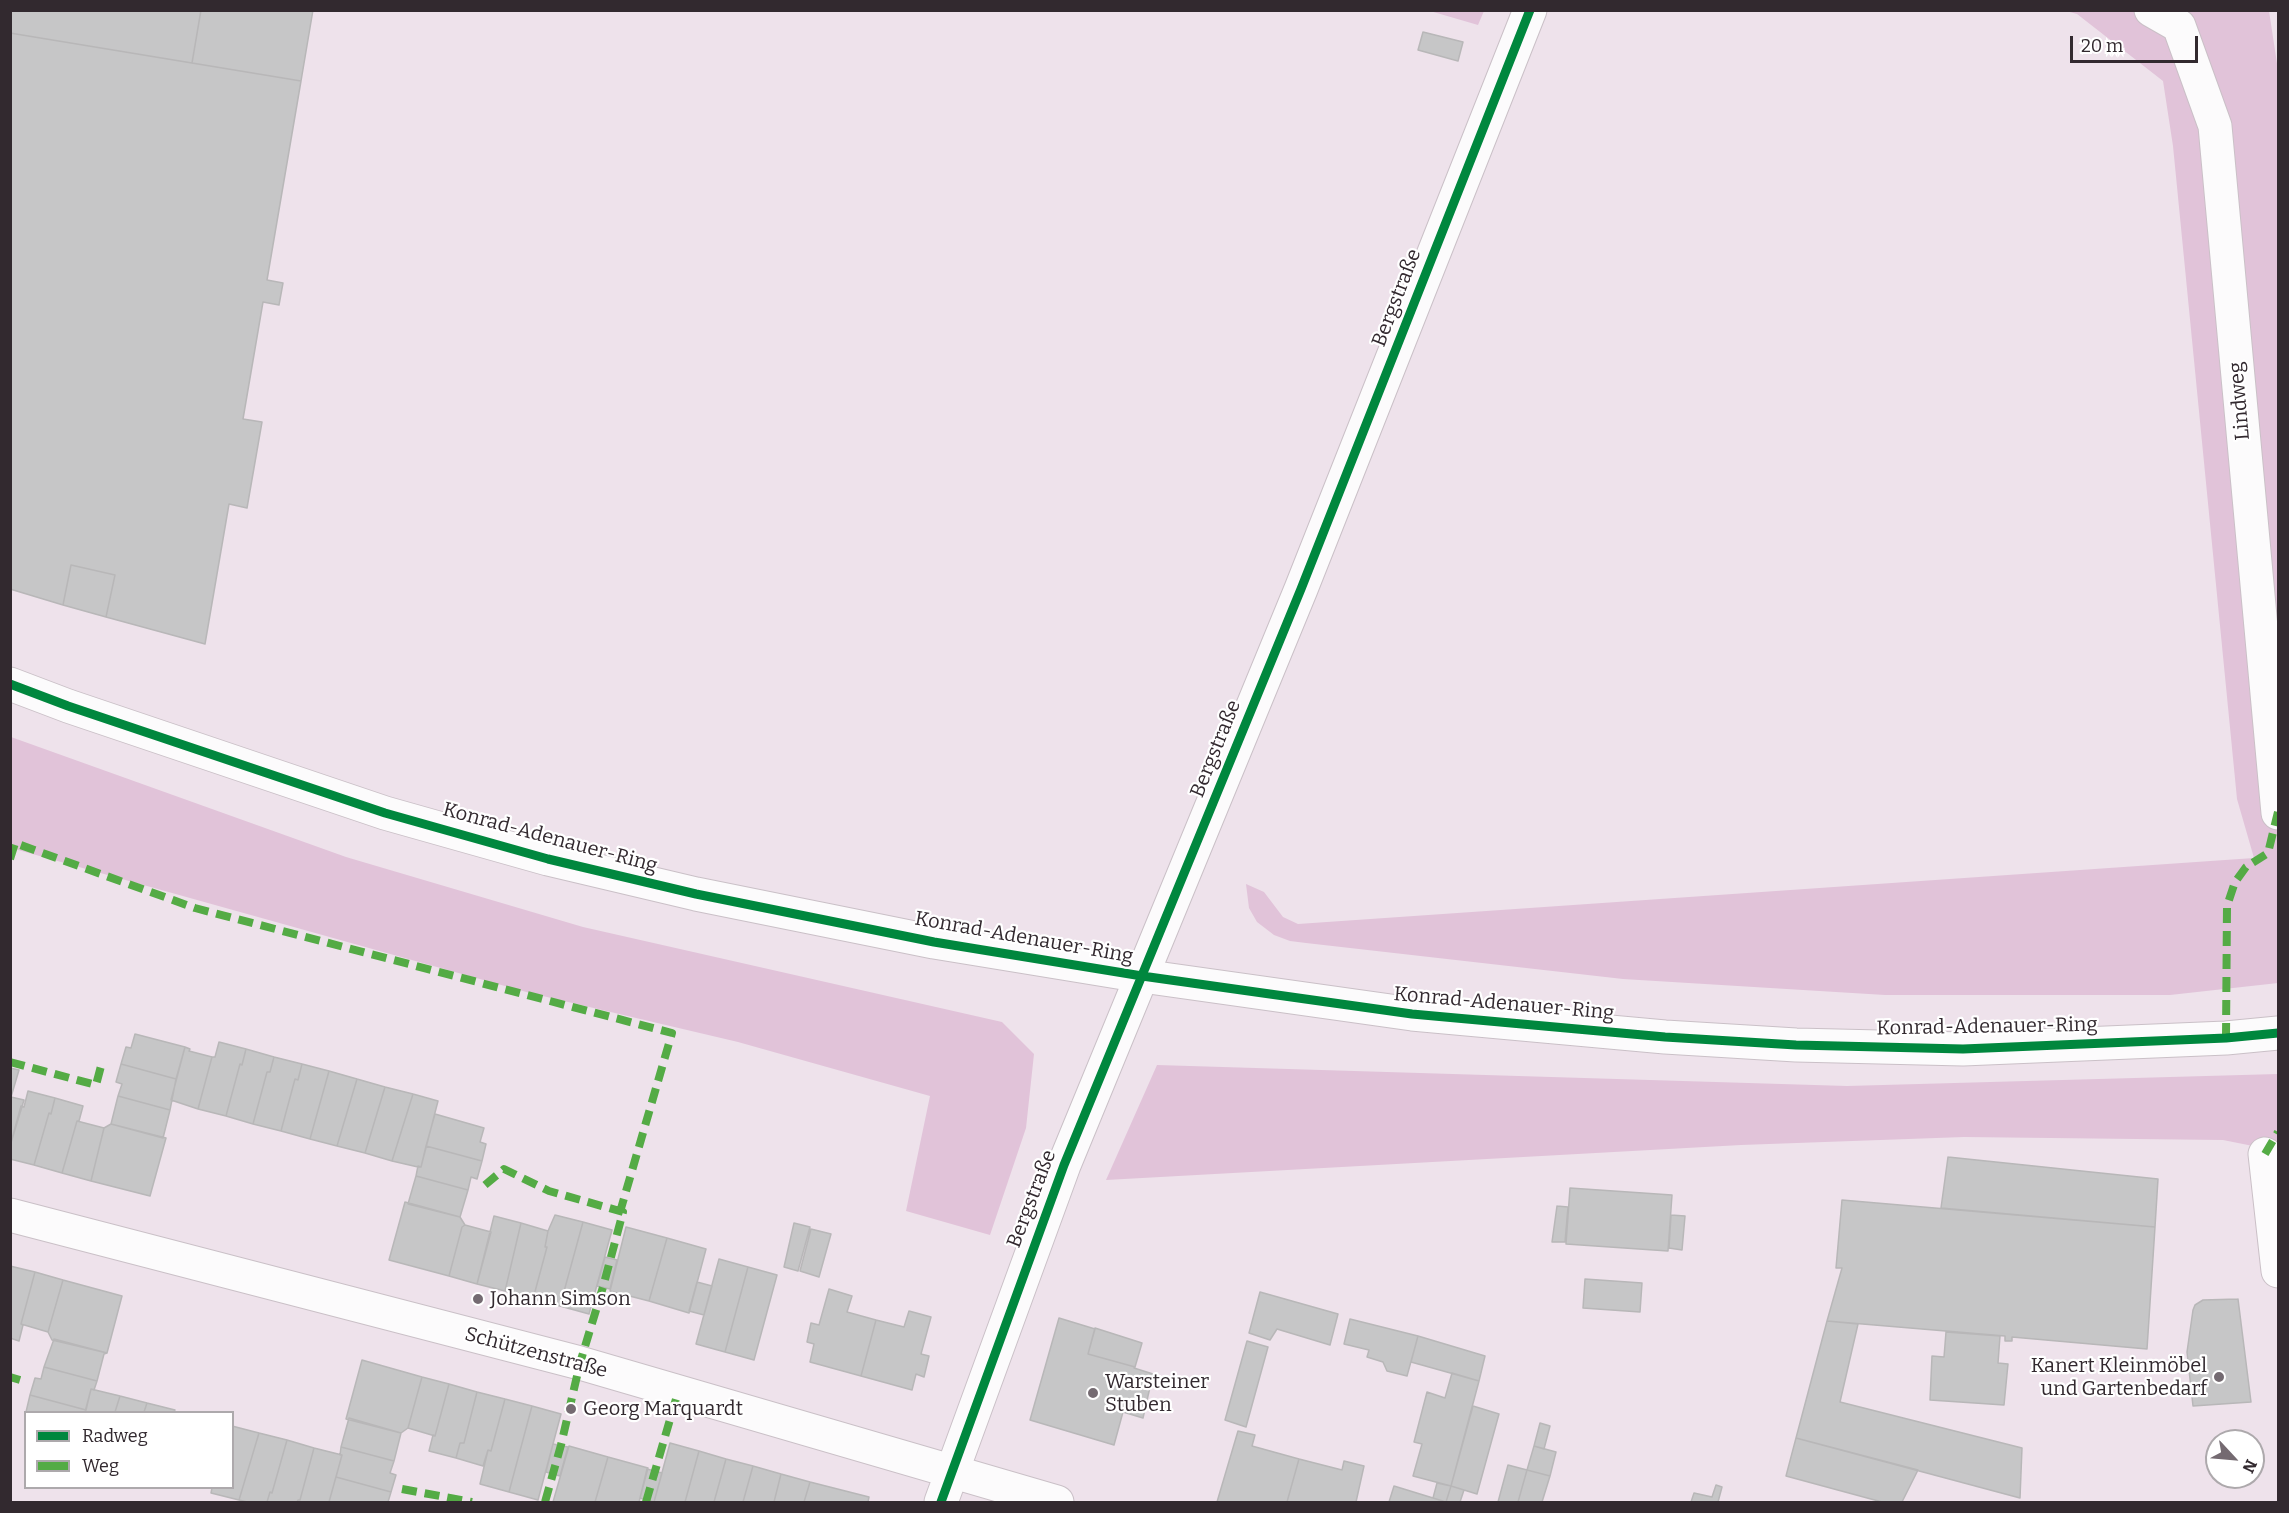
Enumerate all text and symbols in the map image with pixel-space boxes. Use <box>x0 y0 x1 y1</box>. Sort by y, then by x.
scale bar <box>2073 24 2200 62</box>
text: 20 m <box>2081 35 2123 57</box>
street label: Bergstraße <box>1367 246 1427 350</box>
street label: Lindweg <box>2225 361 2255 441</box>
street label: Bergstraße <box>1186 697 1246 801</box>
street label: Konrad-Adenauer-Ring <box>440 798 660 878</box>
street label: Konrad-Adenauer-Ring <box>913 907 1135 969</box>
street label: Konrad-Adenauer-Ring <box>1393 982 1615 1026</box>
street label: Konrad-Adenauer-Ring <box>1876 1013 2098 1041</box>
street label: Bergstraße <box>1002 1147 1062 1251</box>
place label: Johann Simson <box>490 1287 631 1311</box>
marker: Johann Simson <box>471 1292 485 1306</box>
street label: Schützenstraße <box>462 1322 610 1384</box>
place label: Kanert Kleinmöbel und Gartenbedarf <box>2031 1354 2207 1401</box>
place label: Warsteiner Stuben <box>1105 1370 1209 1417</box>
marker: Kanert Kleinmöbel und Gartenbedarf <box>2212 1370 2226 1384</box>
marker: Warsteiner Stuben <box>1086 1386 1100 1400</box>
place label: Georg Marquardt <box>583 1397 743 1421</box>
marker: Georg Marquardt <box>564 1402 578 1416</box>
legend <box>24 1411 234 1489</box>
text: Radweg <box>82 1425 148 1447</box>
north arrow <box>2205 1429 2265 1489</box>
text: Weg <box>82 1455 119 1477</box>
text: N <box>2239 1457 2261 1476</box>

